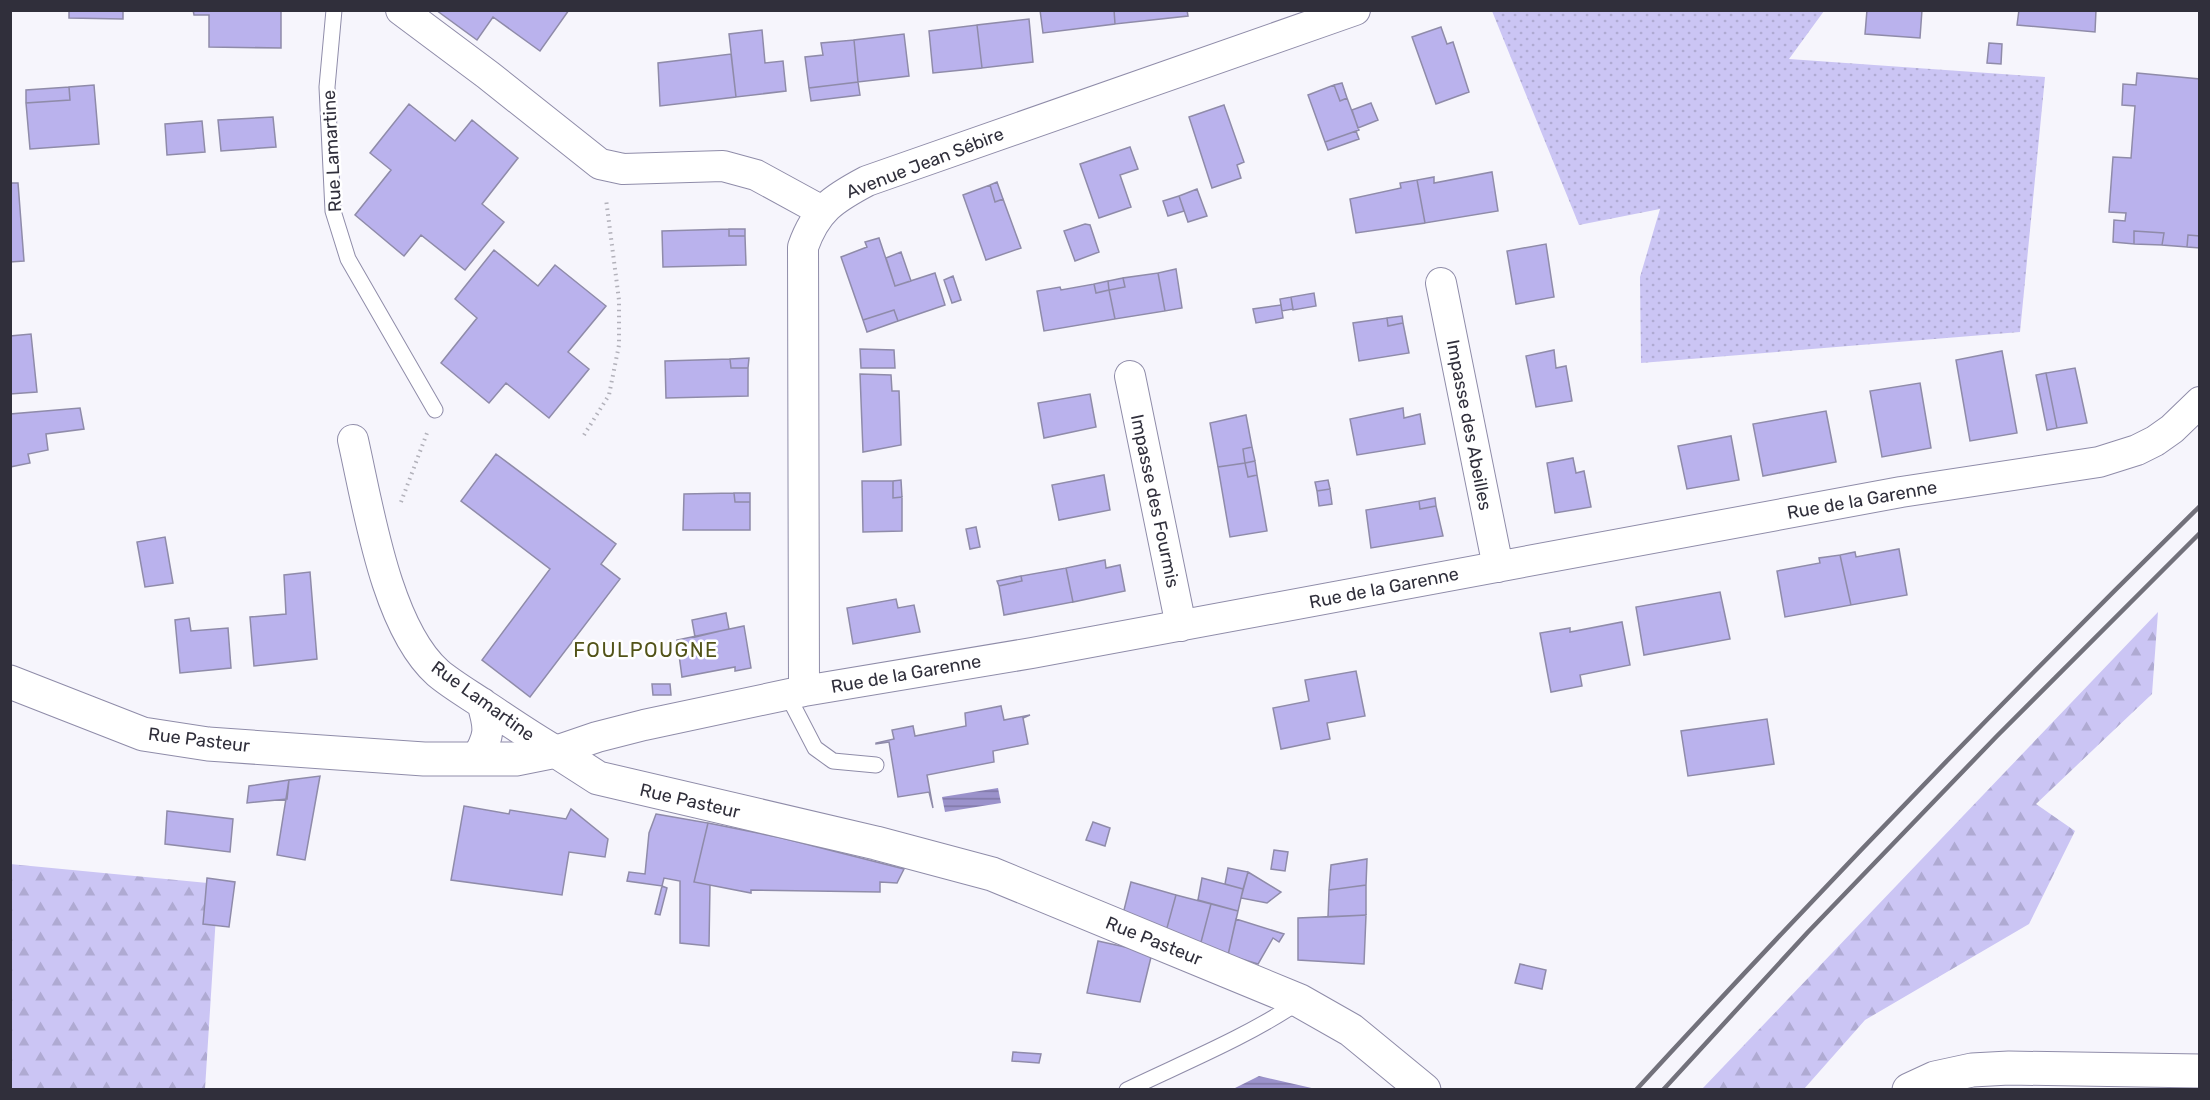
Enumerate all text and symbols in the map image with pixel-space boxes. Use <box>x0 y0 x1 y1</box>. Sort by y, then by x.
street label: Rue Lamartine <box>318 89 346 213</box>
street label: Avenue Jean Sébire <box>843 123 1007 203</box>
street label: Impasse des Abeilles <box>1442 338 1496 512</box>
street label: Impasse des Fourmis <box>1126 412 1184 590</box>
street label: Rue de la Garenne <box>1785 476 1939 524</box>
street label: Rue de la Garenne <box>1307 563 1461 613</box>
district label: FOULPOUGNE <box>573 638 719 662</box>
street label: Rue de la Garenne <box>829 650 983 698</box>
street label: Rue Lamartine <box>427 656 539 746</box>
street label: Rue Pasteur <box>147 723 251 757</box>
street label: Rue Pasteur <box>638 779 743 823</box>
street label: Rue Pasteur <box>1102 912 1206 970</box>

